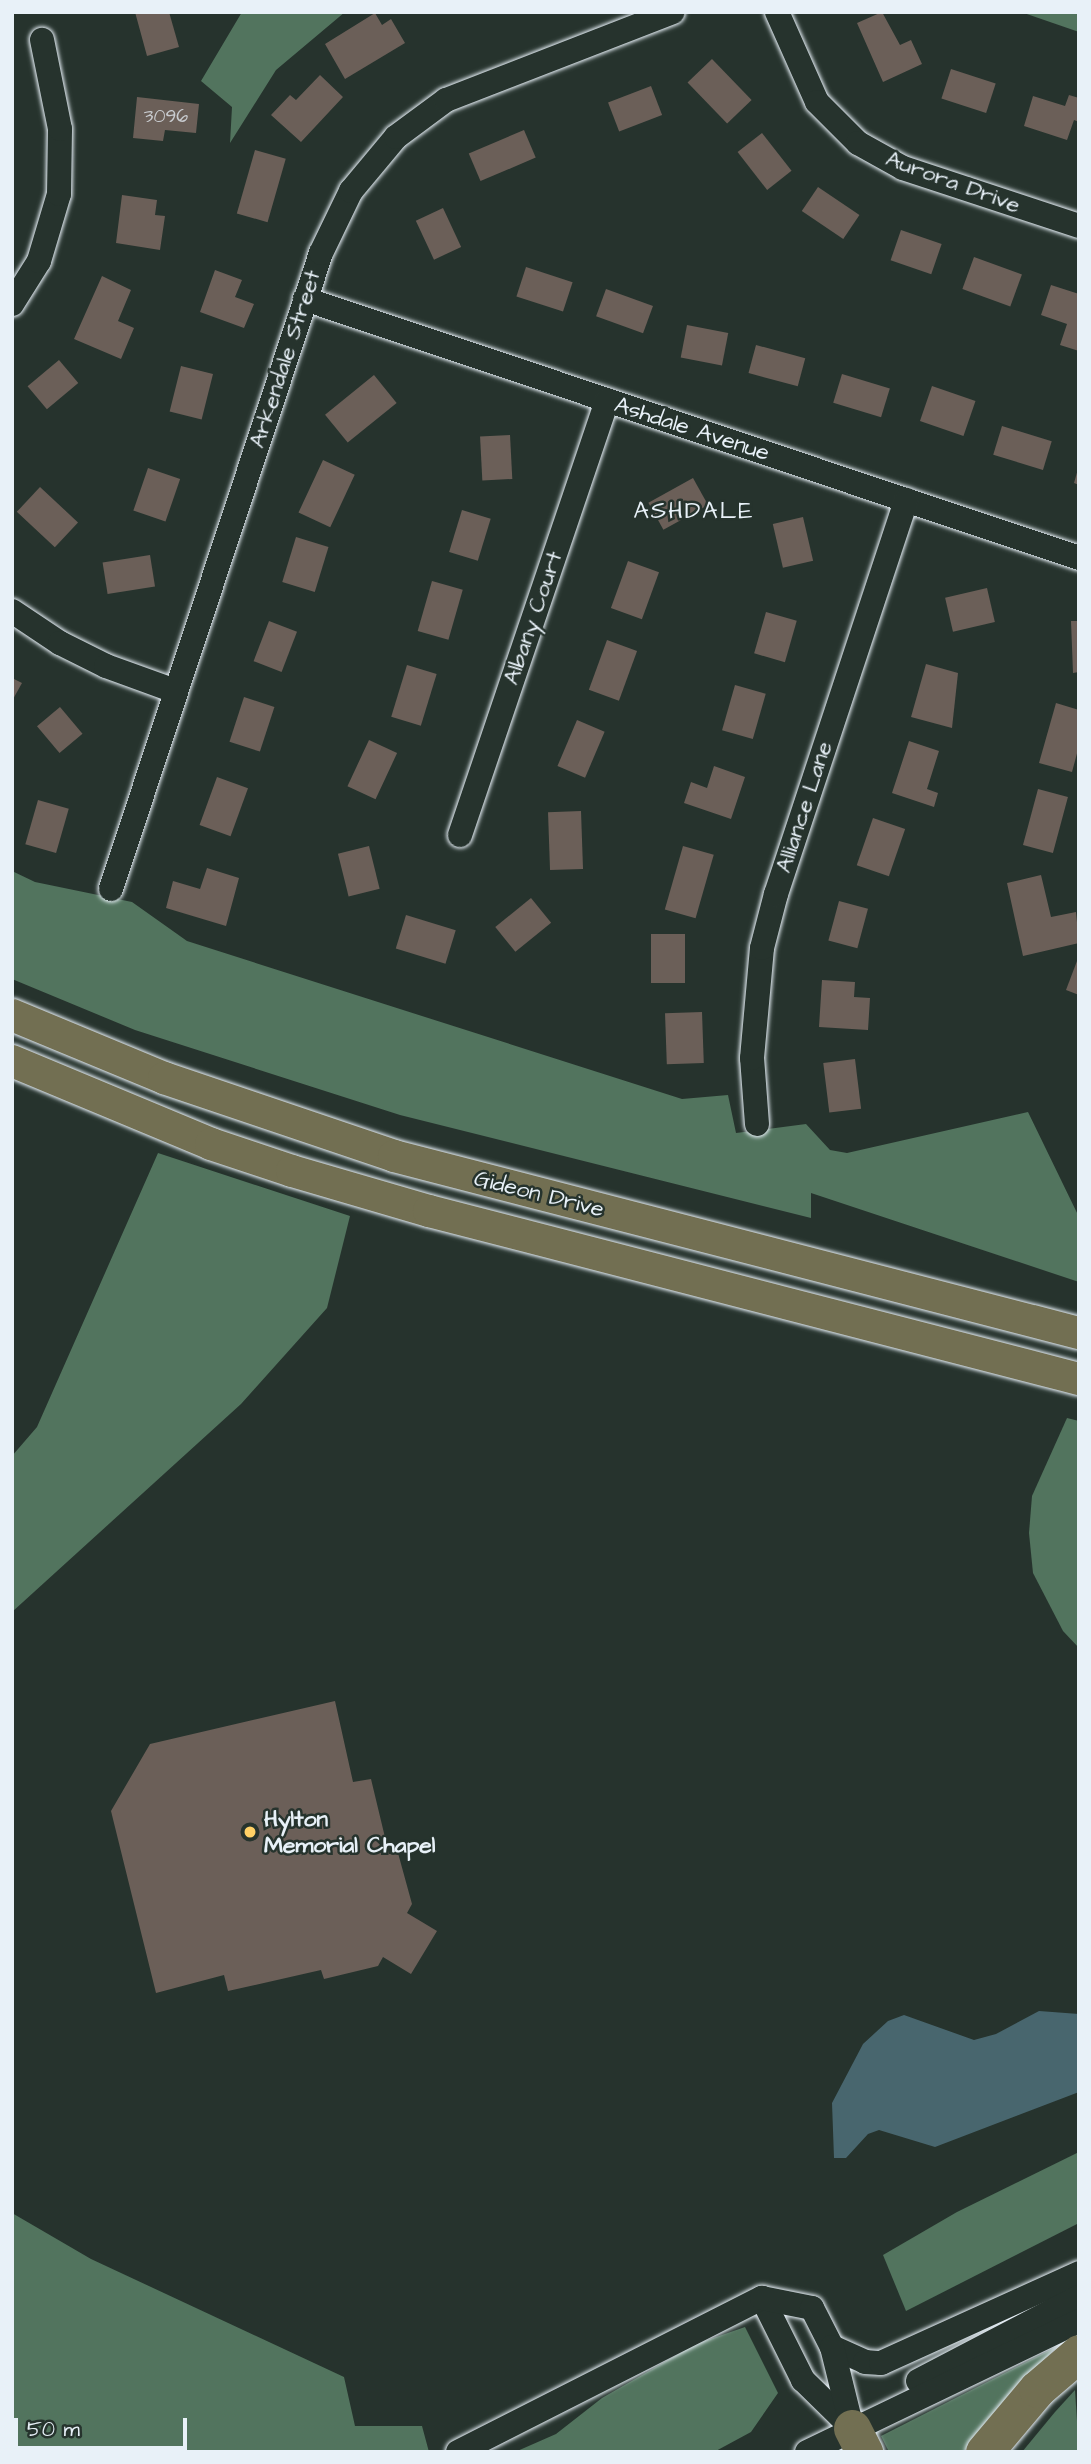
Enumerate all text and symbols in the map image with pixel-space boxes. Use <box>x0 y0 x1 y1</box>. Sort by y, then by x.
house number: 3096 <box>144 106 188 128</box>
street label: Aurora Drive <box>882 145 1024 219</box>
street label: Arkendale Street <box>243 267 327 451</box>
street label: Ashdale Avenue <box>611 391 773 467</box>
district label: ASHDALE <box>634 498 754 526</box>
street label: Albany Court <box>497 548 569 688</box>
street label: Alliance Lane <box>770 738 838 876</box>
street label: Gideon Drive <box>471 1165 607 1223</box>
place label: Hylton Memorial Chapel <box>264 1805 435 1859</box>
marker: Hylton Memorial Chapel <box>242 1824 258 1840</box>
scale bar <box>18 2404 191 2448</box>
text: 50 m <box>27 2415 80 2444</box>

